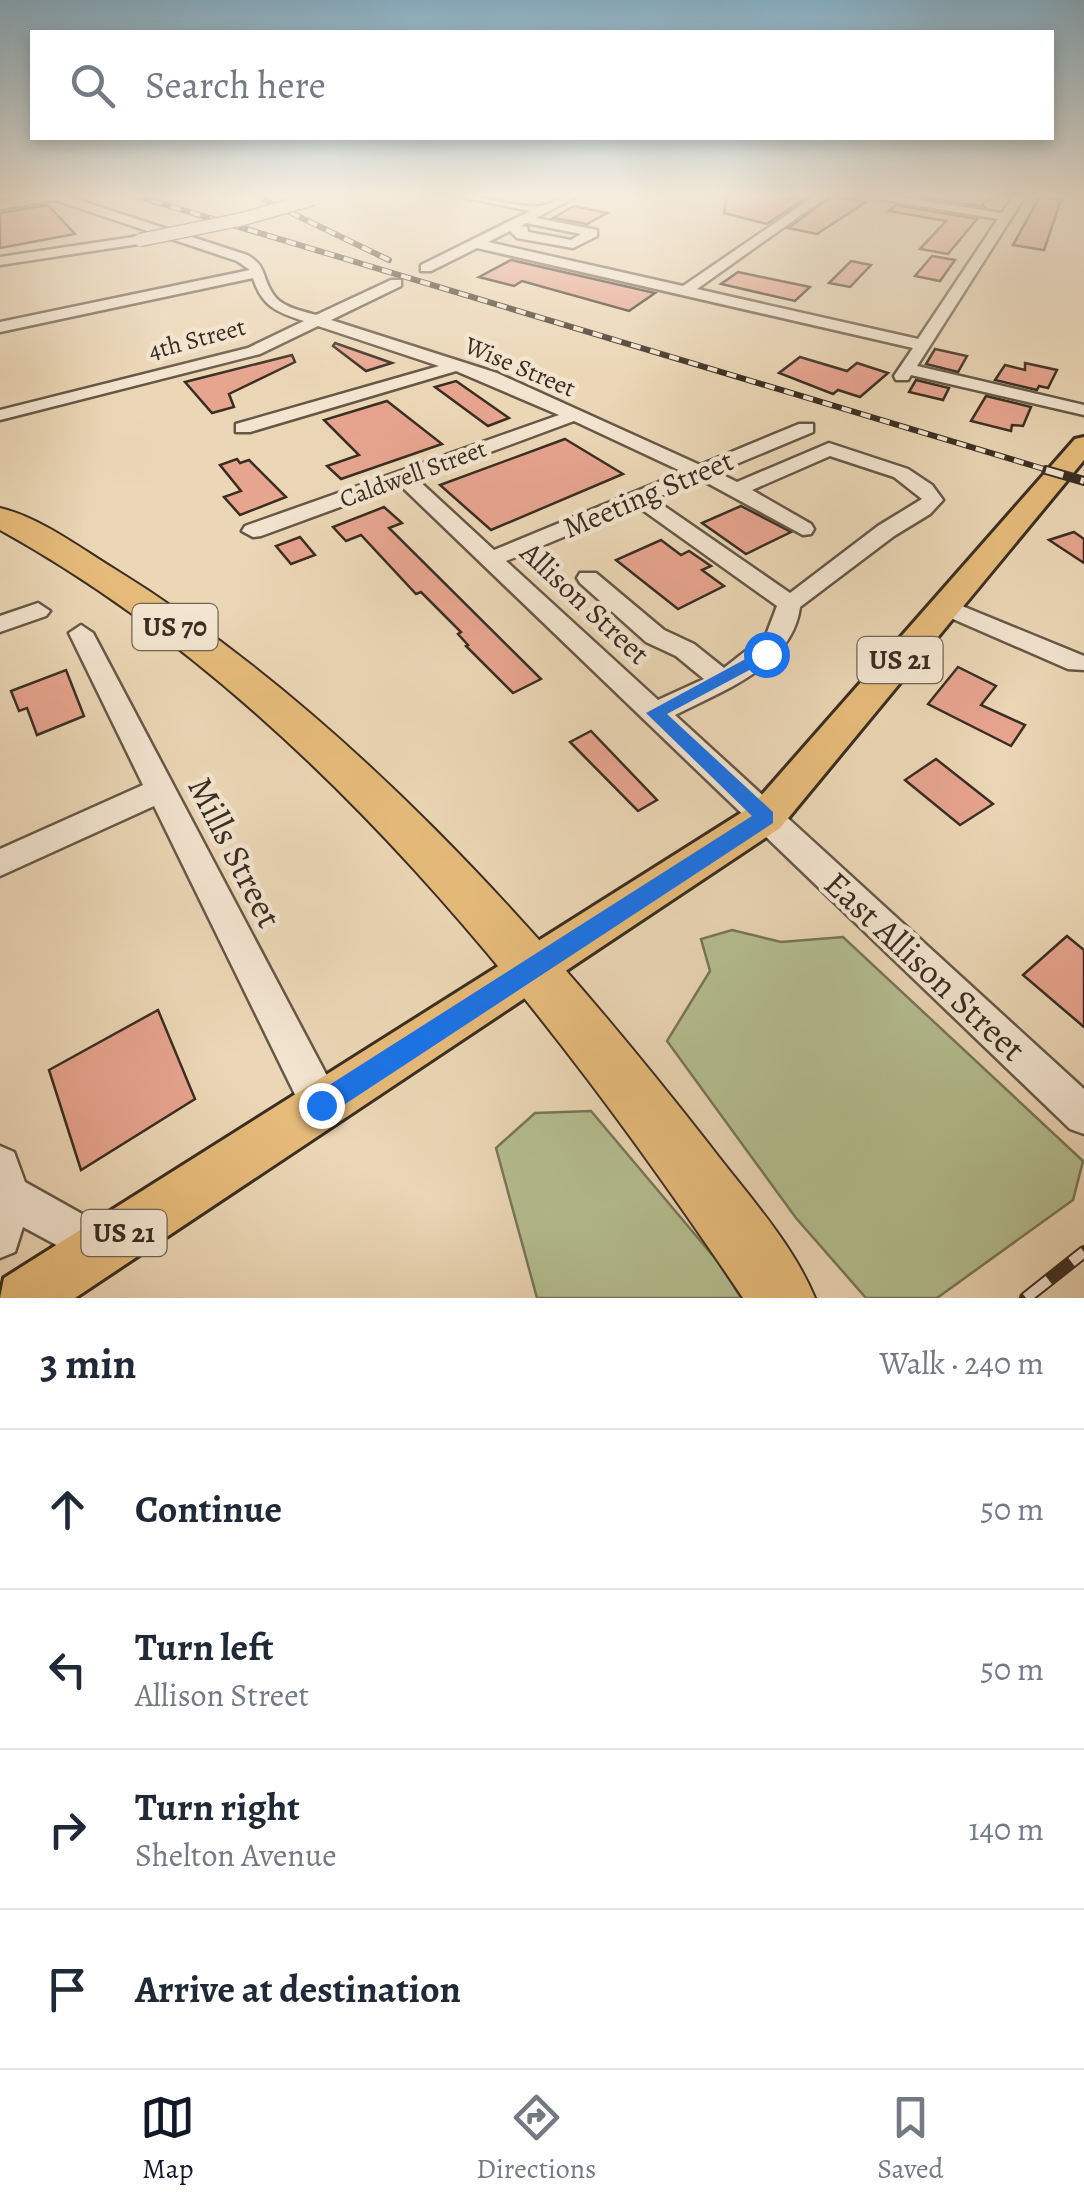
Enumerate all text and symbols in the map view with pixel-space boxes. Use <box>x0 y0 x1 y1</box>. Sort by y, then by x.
search box <box>30 30 1054 140</box>
icon: search <box>65 58 120 113</box>
text: Search here <box>145 59 326 111</box>
street label: 4th Street <box>145 310 249 368</box>
street label: Wise Street <box>459 328 581 406</box>
street label: Caldwell Street <box>335 432 491 516</box>
street label: Meeting Street <box>557 440 739 548</box>
street label: Allison Street <box>511 532 658 673</box>
road number: US 70 <box>132 604 218 650</box>
route start <box>744 632 790 678</box>
road number: US 21 <box>858 637 942 683</box>
street label: Mills Street <box>177 768 293 936</box>
street label: East Allison Street <box>814 860 1036 1072</box>
route end <box>299 1083 345 1129</box>
road number: US 21 <box>82 1210 166 1256</box>
text: 3 min <box>40 1335 136 1392</box>
text: Walk · 240 m <box>879 1341 1044 1385</box>
icon: ahead <box>40 1482 95 1537</box>
text: Continue <box>135 1483 282 1535</box>
text: 50 m <box>980 1487 1044 1531</box>
text: Turn left <box>135 1621 274 1673</box>
icon: left <box>40 1642 95 1697</box>
text: 50 m <box>980 1647 1044 1691</box>
text: Allison Street <box>135 1673 309 1717</box>
text: Turn right <box>135 1781 300 1833</box>
icon: right <box>40 1802 95 1857</box>
text: 140 m <box>969 1807 1044 1851</box>
text: Shelton Avenue <box>135 1833 337 1877</box>
icon: arrive <box>40 1962 95 2017</box>
text: Arrive at destination <box>135 1963 461 2015</box>
tab: Map <box>140 2090 195 2188</box>
tab: Directions <box>476 2090 596 2188</box>
tab: Saved <box>877 2090 944 2188</box>

